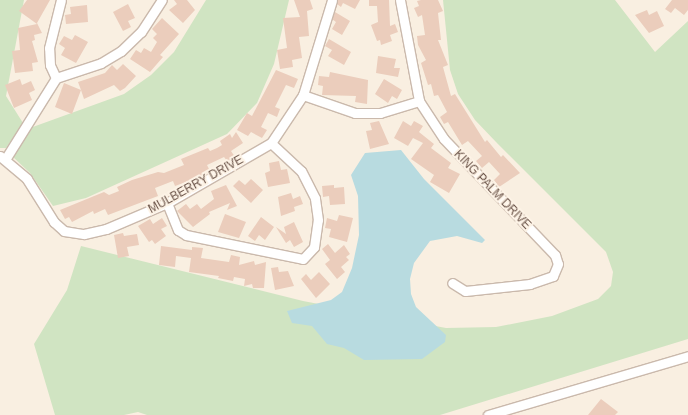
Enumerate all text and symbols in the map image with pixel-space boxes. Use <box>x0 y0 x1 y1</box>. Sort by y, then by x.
street label: KING PALM DRIVE <box>451 147 533 233</box>
street label: MULBERRY DRIVE <box>146 153 246 217</box>

